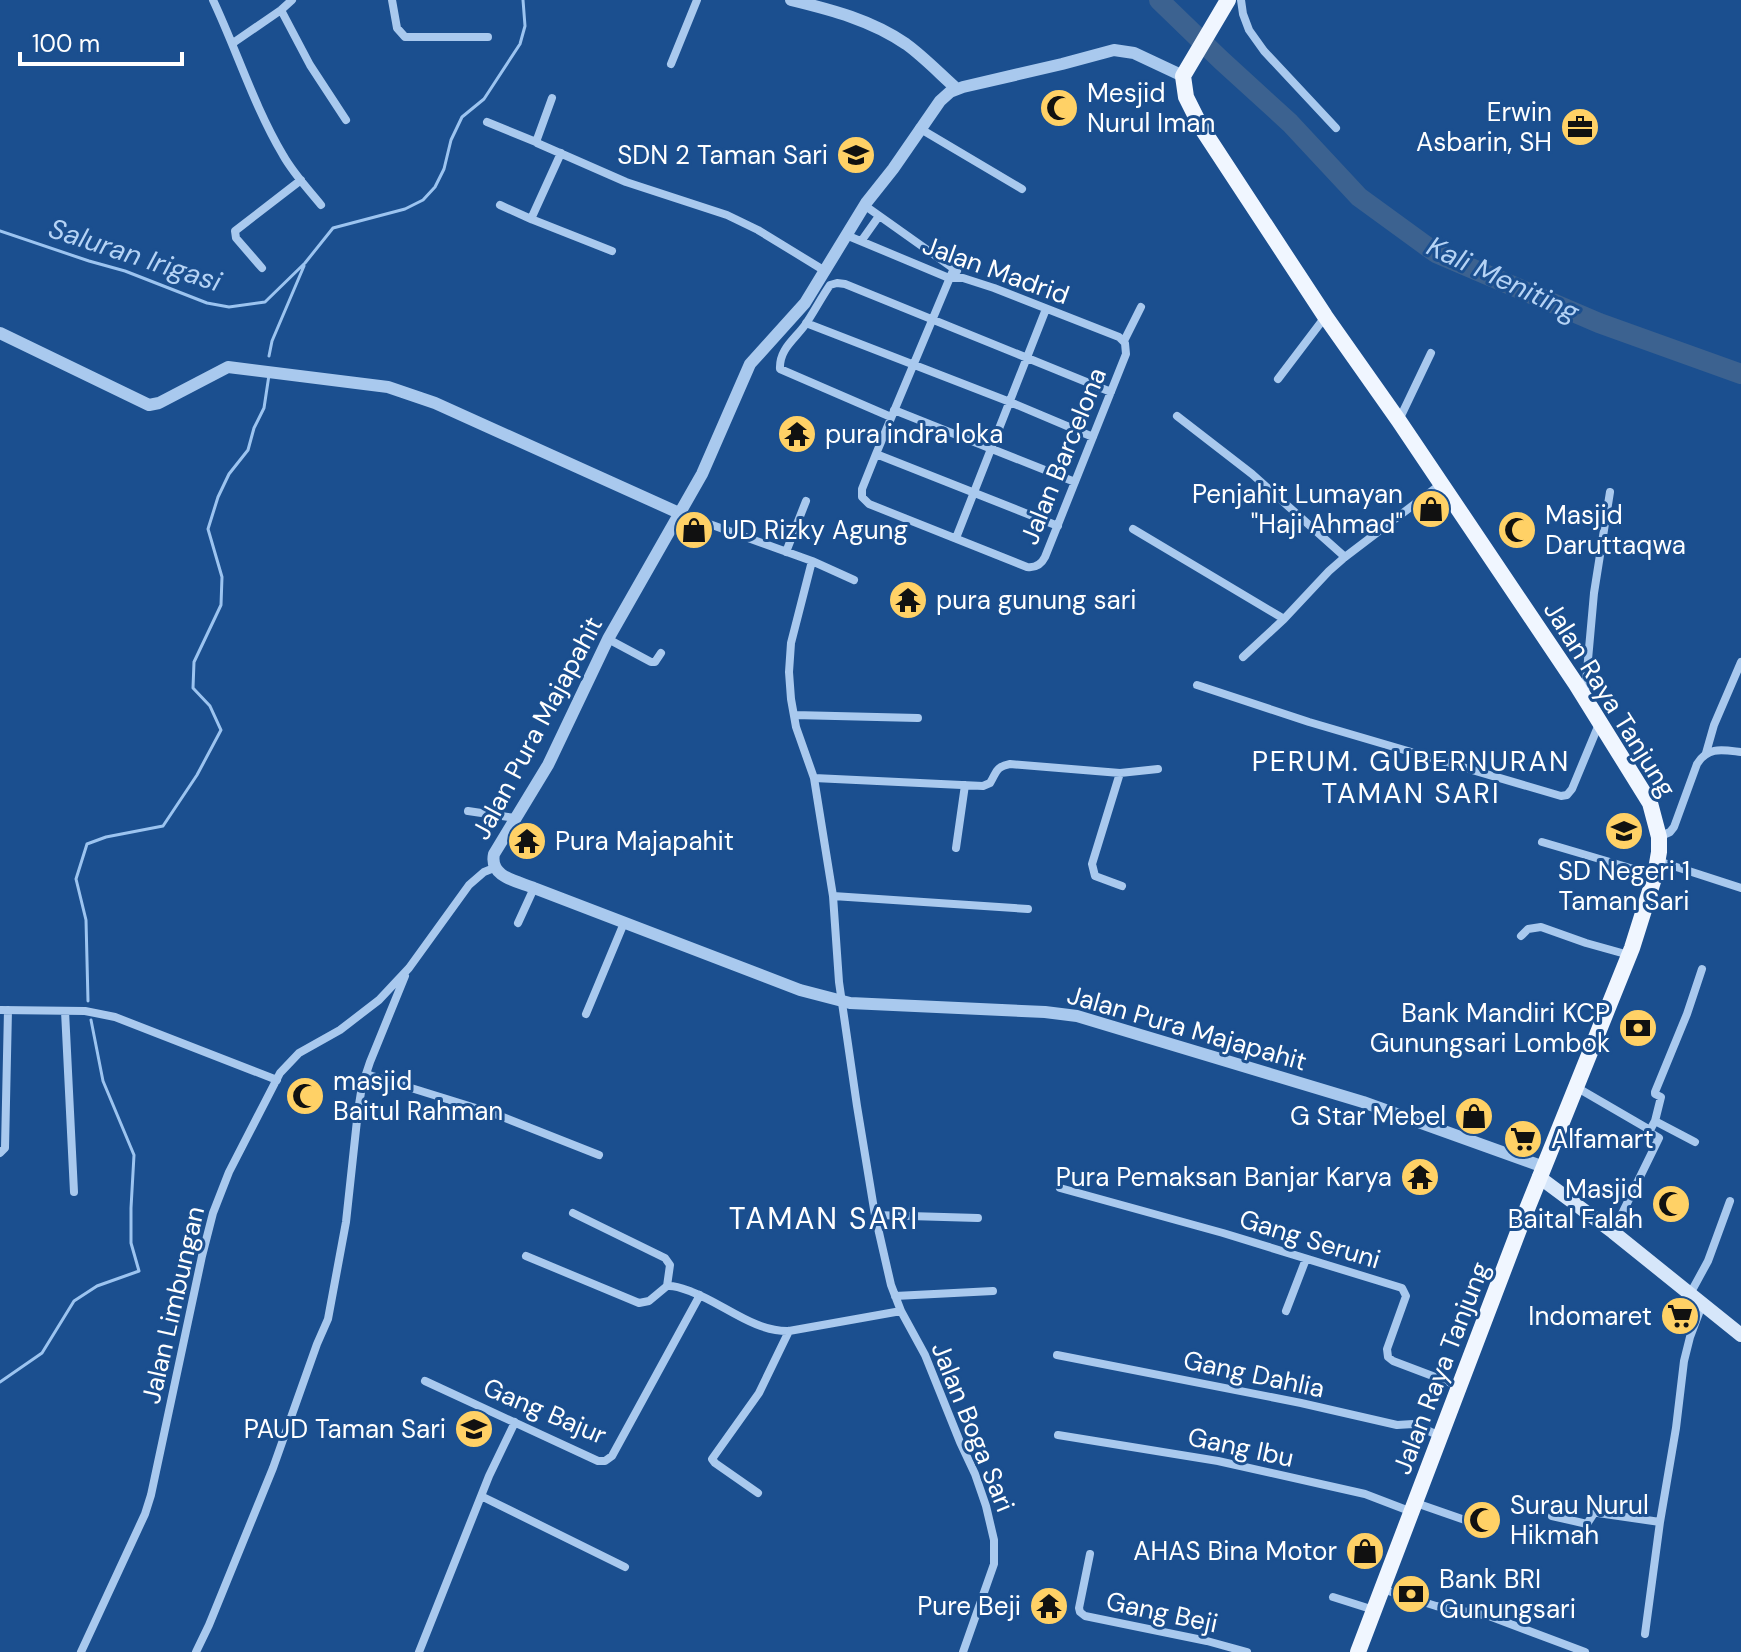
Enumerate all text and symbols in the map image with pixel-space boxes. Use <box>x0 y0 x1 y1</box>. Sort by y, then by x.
scale bar <box>20 16 182 66</box>
text: 100 m <box>32 28 100 59</box>
place label: Mesjid Nurul Iman <box>1087 76 1215 140</box>
mosque icon: Mesjid Nurul Iman <box>1038 87 1080 129</box>
place label: Erwin Asbarin, SH <box>1416 95 1552 159</box>
office icon: Erwin Asbarin, SH <box>1559 106 1601 148</box>
school or university icon: SDN 2 Taman Sari <box>835 134 877 176</box>
place label: SDN 2 Taman Sari <box>617 138 828 172</box>
water label: Saluran Irigasi <box>44 210 227 301</box>
street label: Jalan Madrid <box>918 228 1074 312</box>
water label: Kali Meniting <box>1421 228 1585 331</box>
street label: Jalan Barcelona <box>1012 363 1114 549</box>
temple icon: pura indra loka <box>776 413 818 455</box>
place label: pura indra loka <box>825 417 1003 451</box>
place label: Penjahit Lumayan "Haji Ahmad" <box>1192 477 1403 541</box>
shop icon: Penjahit Lumayan "Haji Ahmad" <box>1410 488 1452 530</box>
place label: Masjid Daruttaqwa <box>1545 498 1686 562</box>
shop icon: UD Rizky Agung <box>673 509 715 551</box>
mosque icon: Masjid Daruttaqwa <box>1496 509 1538 551</box>
place label: UD Rizky Agung <box>722 513 908 547</box>
temple icon: pura gunung sari <box>887 579 929 621</box>
place label: pura gunung sari <box>936 583 1137 617</box>
street label: Jalan Raya Tanjung <box>1536 595 1684 803</box>
street label: Jalan Pura Majapahit <box>464 611 610 845</box>
district label: PERUM. GUBERNURAN TAMAN SARI <box>1252 743 1570 812</box>
school or university icon: SD Negeri 1 Taman Sari <box>1603 810 1645 852</box>
temple icon: Pura Majapahit <box>506 820 548 862</box>
place label: Pura Majapahit <box>555 824 734 858</box>
place label: SD Negeri 1 Taman Sari <box>1558 854 1690 918</box>
street label: Jalan Pura Majapahit <box>1063 977 1311 1079</box>
place label: Bank Mandiri KCP Gunungsari Lombok <box>1370 996 1610 1060</box>
bank icon: Bank Mandiri KCP Gunungsari Lombok <box>1617 1007 1659 1049</box>
place label: masjid Baitul Rahman <box>333 1064 503 1128</box>
mosque icon: masjid Baitul Rahman <box>284 1075 326 1117</box>
shop icon: G Star Mebel <box>1453 1095 1495 1137</box>
place label: G Star Mebel <box>1290 1099 1446 1133</box>
supermarket icon: Alfamart <box>1502 1118 1544 1160</box>
place label: Alfamart <box>1551 1122 1654 1156</box>
temple icon: Pura Pemaksan Banjar Karya <box>1399 1156 1441 1198</box>
place label: Pura Pemaksan Banjar Karya <box>1056 1160 1392 1194</box>
place label: Masjid Baital Falah <box>1508 1172 1643 1236</box>
mosque icon: Masjid Baital Falah <box>1650 1183 1692 1225</box>
district label: TAMAN SARI <box>729 1199 919 1238</box>
street label: Gang Seruni <box>1235 1201 1385 1277</box>
street label: Jalan Limbungan <box>134 1203 212 1407</box>
street label: Jalan Raya Tanjung <box>1385 1257 1497 1479</box>
supermarket icon: Indomaret <box>1659 1295 1701 1337</box>
place label: Indomaret <box>1528 1299 1652 1333</box>
street label: Jalan Boga Sari <box>923 1337 1023 1517</box>
street label: Gang Dahlia <box>1180 1342 1328 1406</box>
street label: Gang Bajur <box>478 1370 612 1452</box>
school or university icon: PAUD Taman Sari <box>453 1408 495 1450</box>
place label: PAUD Taman Sari <box>244 1412 446 1446</box>
street label: Gang Ibu <box>1185 1419 1297 1475</box>
place label: Surau Nurul Hikmah <box>1510 1488 1649 1552</box>
mosque icon: Surau Nurul Hikmah <box>1461 1499 1503 1541</box>
shop icon: AHAS Bina Motor <box>1344 1530 1386 1572</box>
place label: AHAS Bina Motor <box>1133 1534 1337 1568</box>
place label: Bank BRI Gunungsari <box>1439 1562 1576 1626</box>
bank icon: Bank BRI Gunungsari <box>1390 1573 1432 1615</box>
street label: Gang Beji <box>1103 1584 1221 1640</box>
temple icon: Pure Beji <box>1028 1585 1070 1627</box>
place label: Pure Beji <box>917 1589 1021 1623</box>

